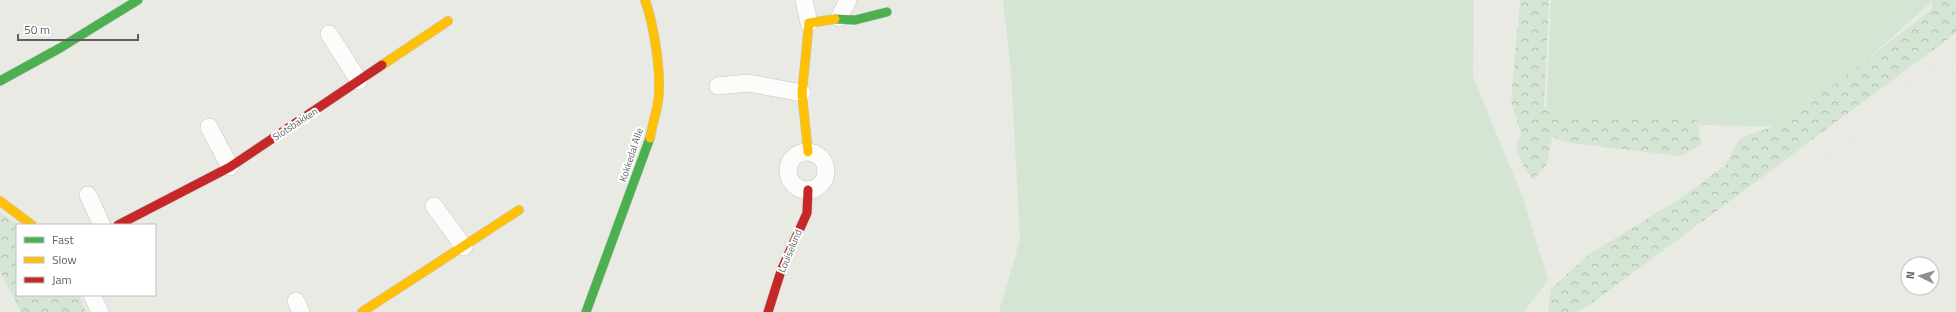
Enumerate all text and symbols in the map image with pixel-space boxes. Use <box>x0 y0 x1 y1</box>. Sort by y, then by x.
scale bar <box>18 16 138 42</box>
text: 50 m <box>24 20 50 39</box>
street label: Slotsbakken <box>269 104 321 144</box>
street label: Kokkedal Alle <box>615 126 647 184</box>
legend <box>16 224 156 296</box>
street label: Louiselund <box>774 227 806 275</box>
text: Fast <box>52 230 75 249</box>
text: Slow <box>52 250 77 269</box>
north arrow <box>1900 256 1940 296</box>
text: Jam <box>52 270 72 289</box>
text: N <box>1902 271 1918 280</box>

